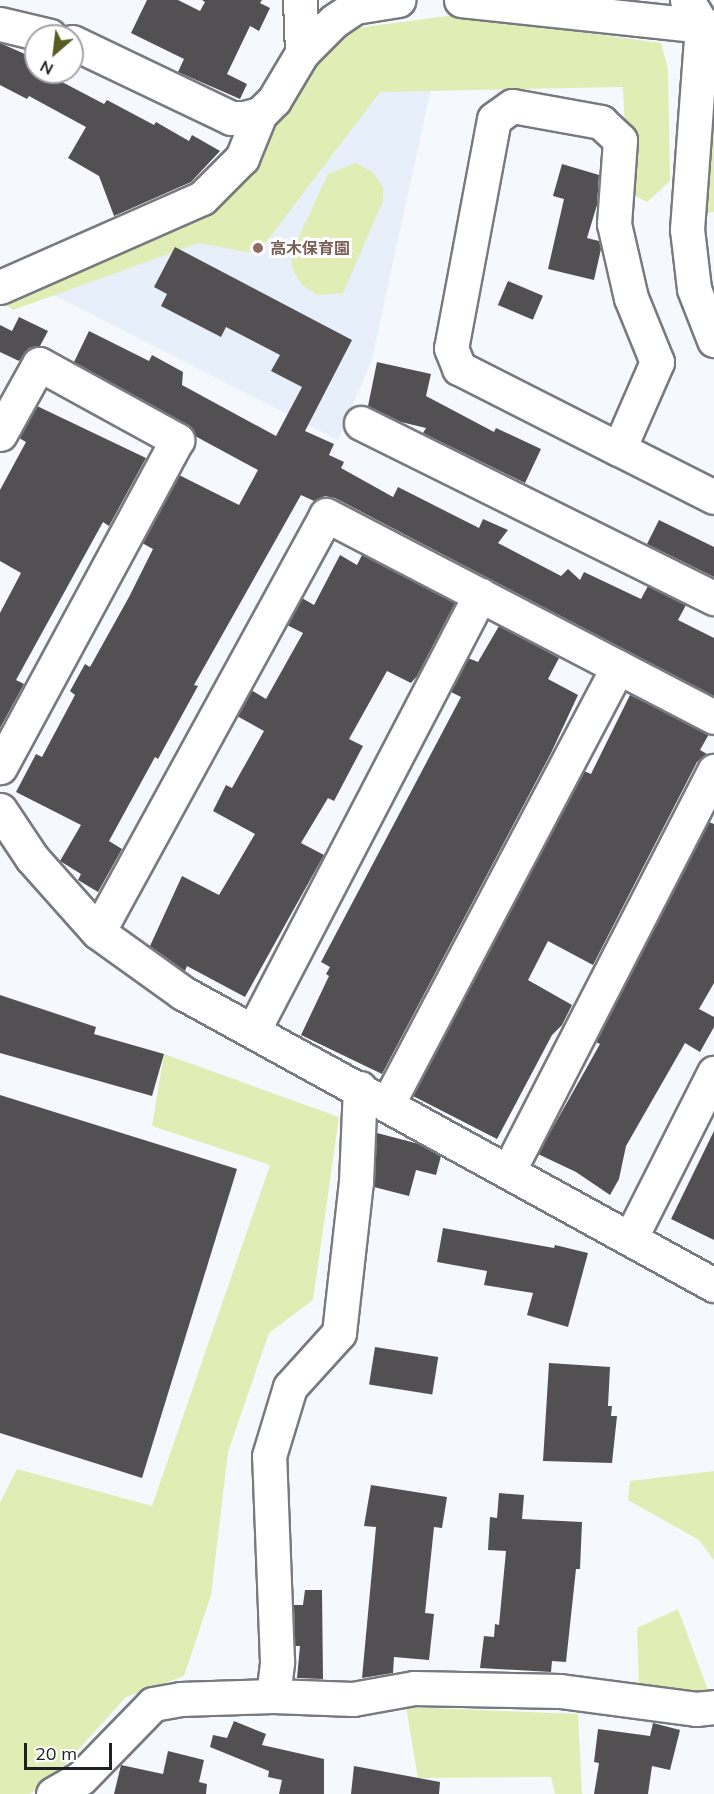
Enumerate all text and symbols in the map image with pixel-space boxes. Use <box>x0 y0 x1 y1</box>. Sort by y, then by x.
north arrow <box>24 24 84 84</box>
text: N <box>36 56 57 80</box>
place label: 高木保育園 <box>270 238 350 258</box>
marker: 高木保育園 <box>251 241 265 255</box>
scale bar <box>27 1731 116 1769</box>
text: 20 m <box>35 1742 77 1765</box>

